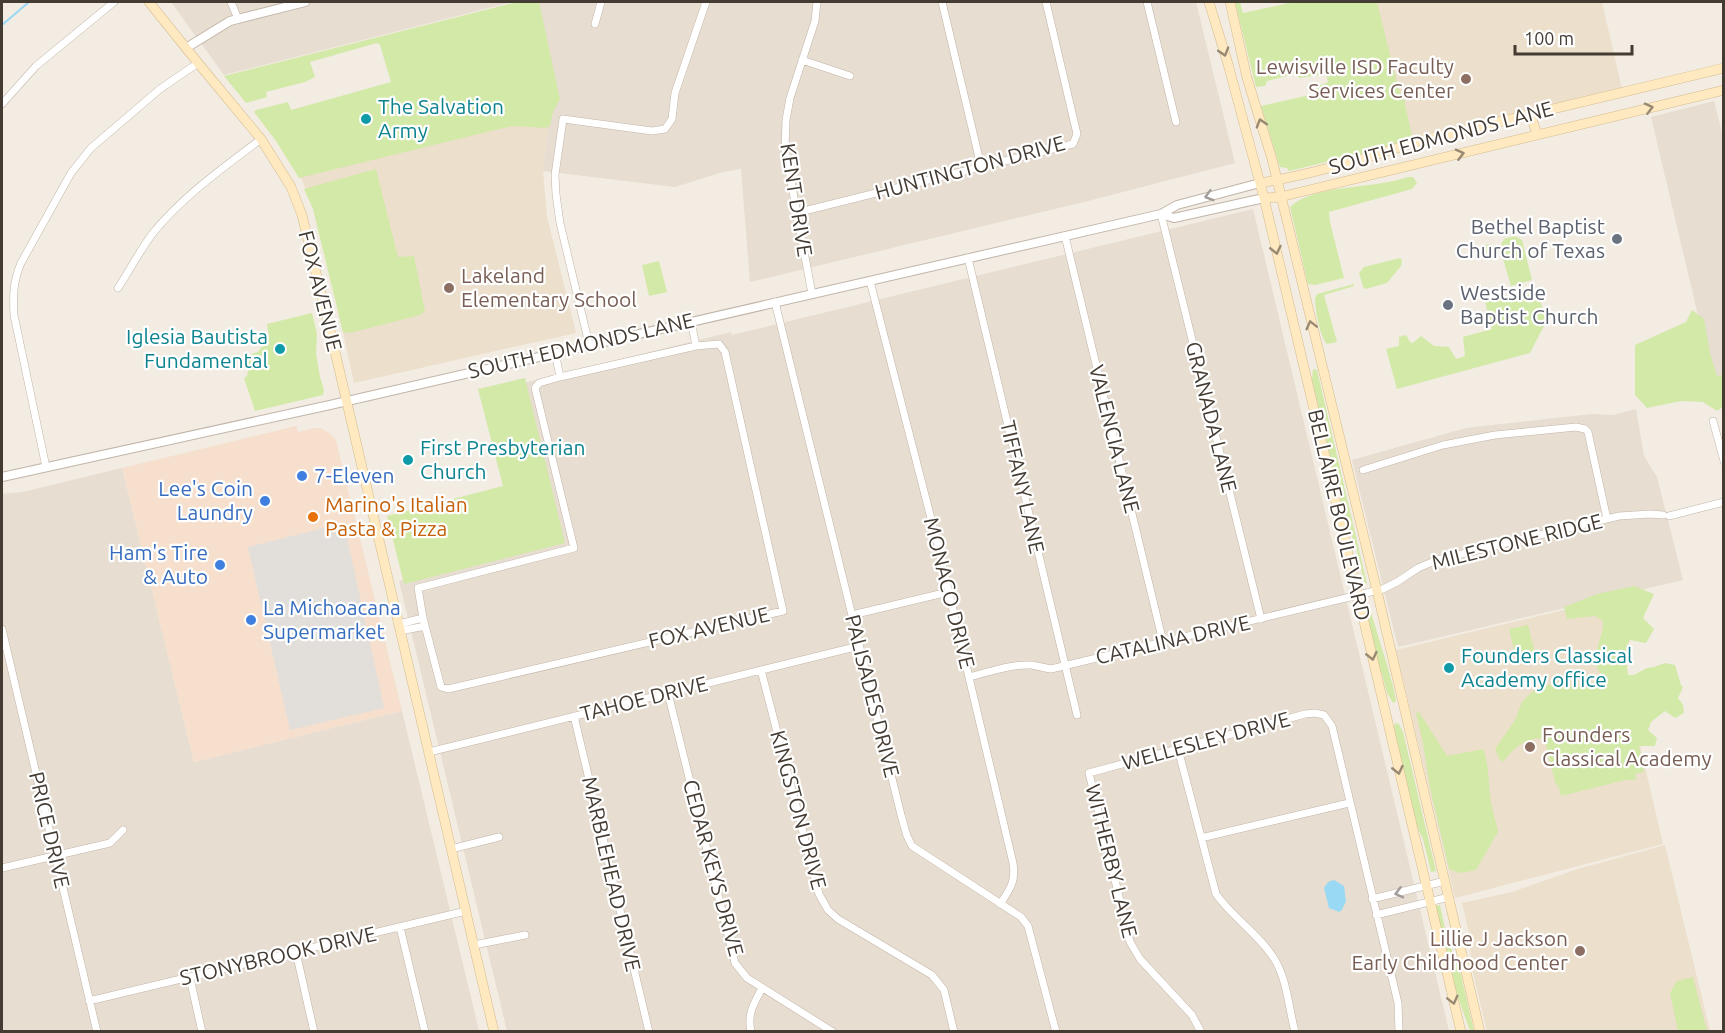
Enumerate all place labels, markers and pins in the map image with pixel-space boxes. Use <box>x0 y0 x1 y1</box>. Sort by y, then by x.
place label: Lewisville ISD Faculty Services Center <box>1256 54 1454 102</box>
marker: Lewisville ISD Faculty Services Center <box>1459 72 1473 86</box>
place label: The Salvation Army <box>378 94 504 142</box>
marker: The Salvation Army <box>359 112 373 126</box>
place label: Bethel Baptist Church of Texas <box>1456 214 1605 262</box>
marker: Bethel Baptist Church of Texas <box>1610 232 1624 246</box>
place label: Lakeland Elementary School <box>461 263 637 311</box>
place label: Westside Baptist Church <box>1460 280 1599 328</box>
marker: Lakeland Elementary School <box>442 281 456 295</box>
marker: Westside Baptist Church <box>1441 298 1455 312</box>
place label: Iglesia Bautista Fundamental <box>126 324 268 372</box>
marker: Iglesia Bautista Fundamental <box>273 342 287 356</box>
place label: First Presbyterian Church <box>420 435 586 483</box>
marker: First Presbyterian Church <box>401 453 415 467</box>
place label: 7-Eleven <box>314 463 395 487</box>
marker: 7-Eleven <box>295 469 309 483</box>
place label: Lee's Coin Laundry <box>158 476 253 524</box>
place label: Marino's Italian Pasta & Pizza <box>325 492 468 540</box>
marker: Lee's Coin Laundry <box>258 494 272 508</box>
marker: Marino's Italian Pasta & Pizza <box>306 510 320 524</box>
place label: Ham's Tire & Auto <box>109 540 208 588</box>
marker: Ham's Tire & Auto <box>213 558 227 572</box>
place label: La Michoacana Supermarket <box>263 595 401 643</box>
marker: La Michoacana Supermarket <box>244 613 258 627</box>
place label: Founders Classical Academy office <box>1461 643 1633 691</box>
marker: Founders Classical Academy office <box>1442 661 1456 675</box>
place label: Founders Classical Academy <box>1542 722 1712 770</box>
marker: Founders Classical Academy <box>1523 740 1537 754</box>
place label: Lillie J Jackson Early Childhood Center <box>1351 926 1568 974</box>
marker: Lillie J Jackson Early Childhood Center <box>1573 944 1587 958</box>

